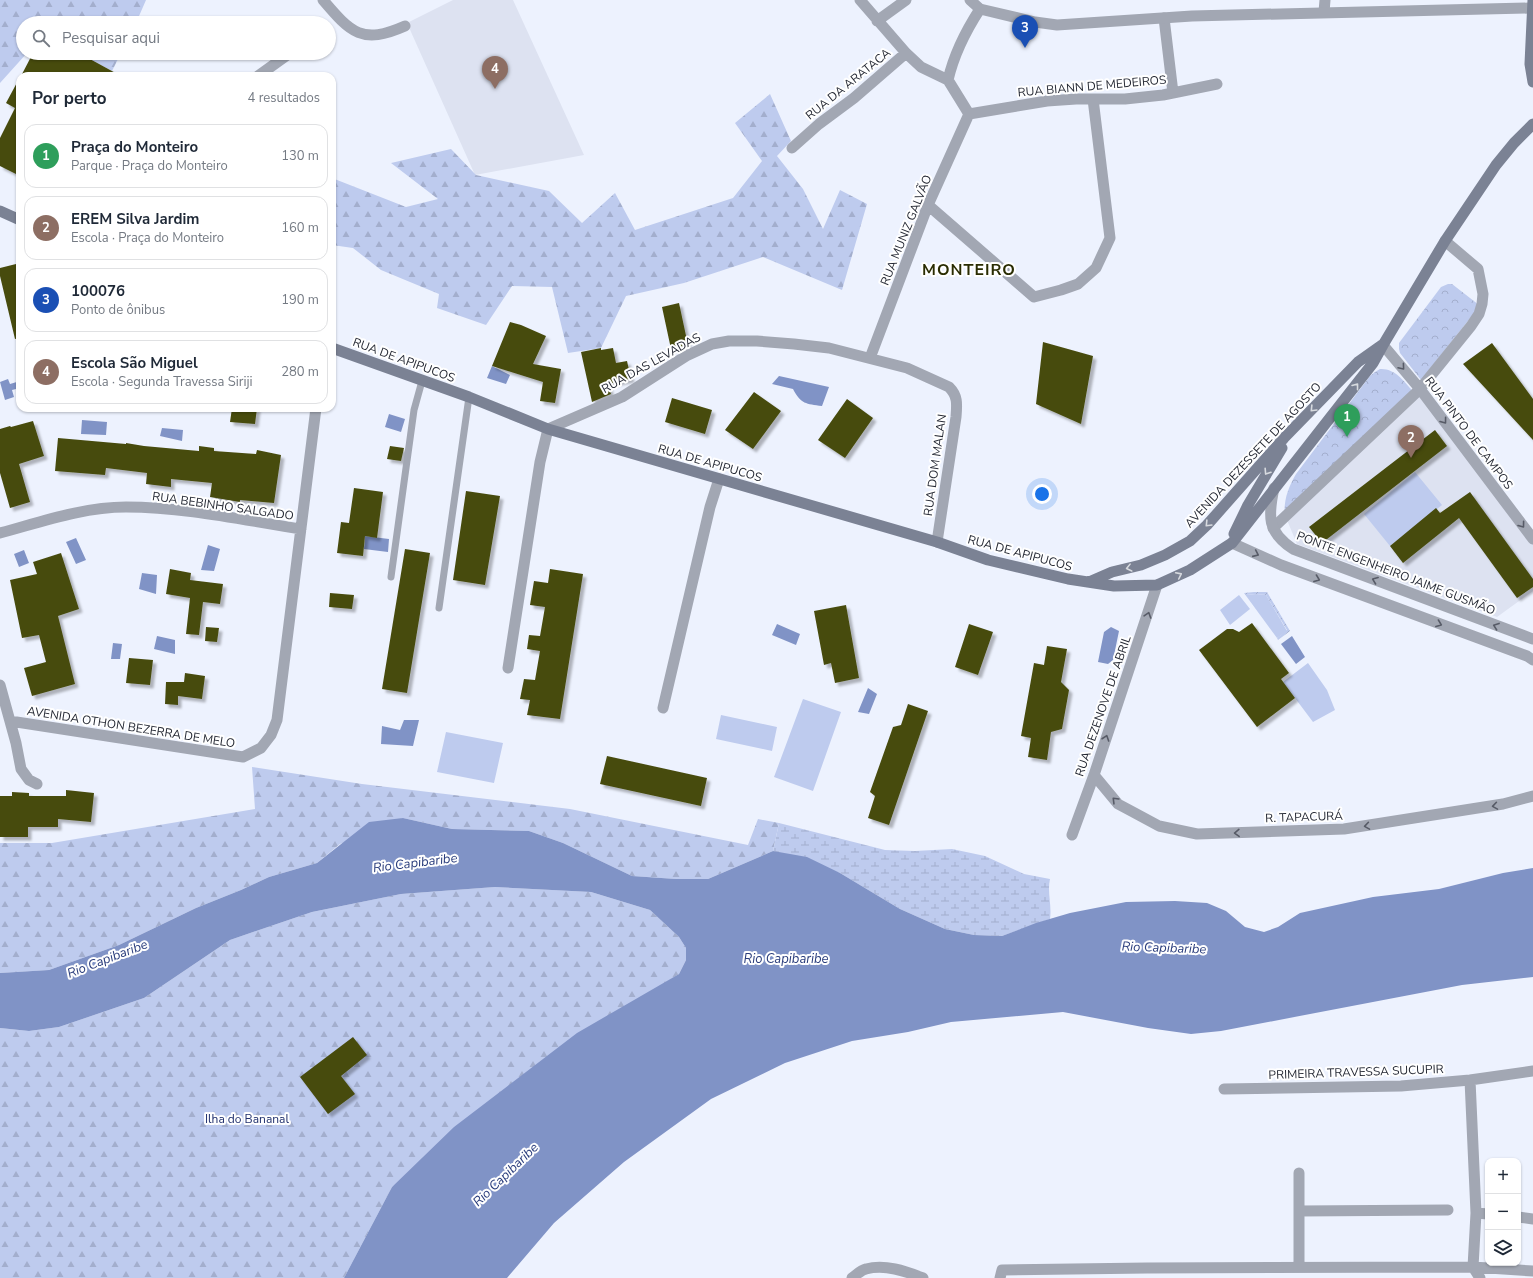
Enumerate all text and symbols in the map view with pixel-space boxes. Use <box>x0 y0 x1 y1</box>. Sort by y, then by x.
pin: 3 <box>1012 15 1038 48</box>
search box <box>16 16 336 60</box>
icon: search <box>30 27 52 49</box>
text: Pesquisar aqui <box>62 28 160 48</box>
street label: RUA DA ARATACA <box>802 45 894 123</box>
pin: 4 <box>482 56 508 89</box>
street label: RUA BIANN DE MEDEIROS <box>1017 72 1167 100</box>
text: Por perto <box>32 87 107 110</box>
text: 4 resultados <box>248 89 320 107</box>
text: Praça do Monteiro <box>71 137 198 157</box>
text: 1 <box>42 147 50 165</box>
text: 130 m <box>281 147 319 165</box>
text: Parque · Praça do Monteiro <box>71 157 228 175</box>
street label: RUA MUNIZ GALVÃO <box>877 172 935 288</box>
text: EREM Silva Jardim <box>71 209 199 229</box>
text: 2 <box>42 219 50 237</box>
text: 160 m <box>281 219 319 237</box>
text: Escola · Praça do Monteiro <box>71 229 224 247</box>
district label: MONTEIRO <box>922 259 1016 281</box>
text: 100076 <box>71 281 125 301</box>
text: 3 <box>42 291 50 309</box>
text: 190 m <box>281 291 319 309</box>
text: Ponto de ônibus <box>71 301 165 319</box>
street label: RUA DAS LEVADAS <box>599 329 703 397</box>
street label: RUA DE APIPUCOS <box>351 334 457 386</box>
text: Escola São Miguel <box>71 353 198 373</box>
one-way arrow <box>1397 362 1404 370</box>
text: 4 <box>42 363 50 381</box>
text: 280 m <box>281 363 319 381</box>
text: Escola · Segunda Travessa Siriji <box>71 373 253 391</box>
street label: RUA PINTO DE CAMPOS <box>1421 373 1517 493</box>
street label: AVENIDA DEZESSETE DE AGOSTO <box>1181 379 1325 531</box>
one-way arrow <box>1351 383 1358 390</box>
one-way arrow <box>1310 404 1318 412</box>
pin: 1 <box>1334 404 1360 437</box>
street label: RUA DOM MALAN <box>920 413 950 517</box>
one-way arrow <box>1439 416 1446 423</box>
pin: 2 <box>1398 425 1424 458</box>
street label: RUA DE APIPUCOS <box>656 440 764 486</box>
one-way arrow <box>1264 468 1271 475</box>
your location <box>1032 484 1052 504</box>
street label: RUA BEBINHO SALGADO <box>151 488 295 524</box>
one-way arrow <box>1205 519 1213 527</box>
one-way arrow <box>1517 520 1524 527</box>
street label: PONTE ENGENHEIRO JAIME GUSMÃO <box>1294 528 1498 618</box>
street label: RUA DE APIPUCOS <box>966 531 1074 575</box>
one-way arrow <box>1252 549 1260 557</box>
one-way arrow <box>1126 564 1132 572</box>
one-way arrow <box>1175 572 1182 580</box>
one-way arrow <box>1314 574 1321 582</box>
one-way arrow <box>1371 577 1378 585</box>
one-way arrow <box>1143 612 1151 619</box>
one-way arrow <box>1435 620 1442 628</box>
one-way arrow <box>1493 622 1500 631</box>
street label: RUA DEZENOVE DE ABRIL <box>1071 633 1135 779</box>
street label: AVENIDA OTHON BEZERRA DE MELO <box>26 703 236 751</box>
one-way arrow <box>1101 735 1110 742</box>
one-way arrow <box>1113 797 1120 805</box>
one-way arrow <box>1492 801 1498 810</box>
street label: R. TAPACURÁ <box>1265 808 1343 826</box>
one-way arrow <box>1364 821 1370 829</box>
one-way arrow <box>1234 828 1240 837</box>
water label: Rio Capibaribe <box>372 849 458 877</box>
water label: Rio Capibaribe <box>64 935 150 983</box>
water label: Rio Capibaribe <box>1121 938 1207 958</box>
water label: Rio Capibaribe <box>744 950 829 968</box>
street label: PRIMEIRA TRAVESSA SUCUPIR <box>1268 1061 1444 1083</box>
park label: Ilha do Bananal <box>205 1111 289 1127</box>
water label: Rio Capibaribe <box>469 1139 543 1211</box>
map controls <box>1485 1158 1521 1266</box>
button: + <box>1485 1158 1521 1194</box>
button: − <box>1485 1194 1521 1230</box>
button: layers <box>1485 1230 1521 1266</box>

